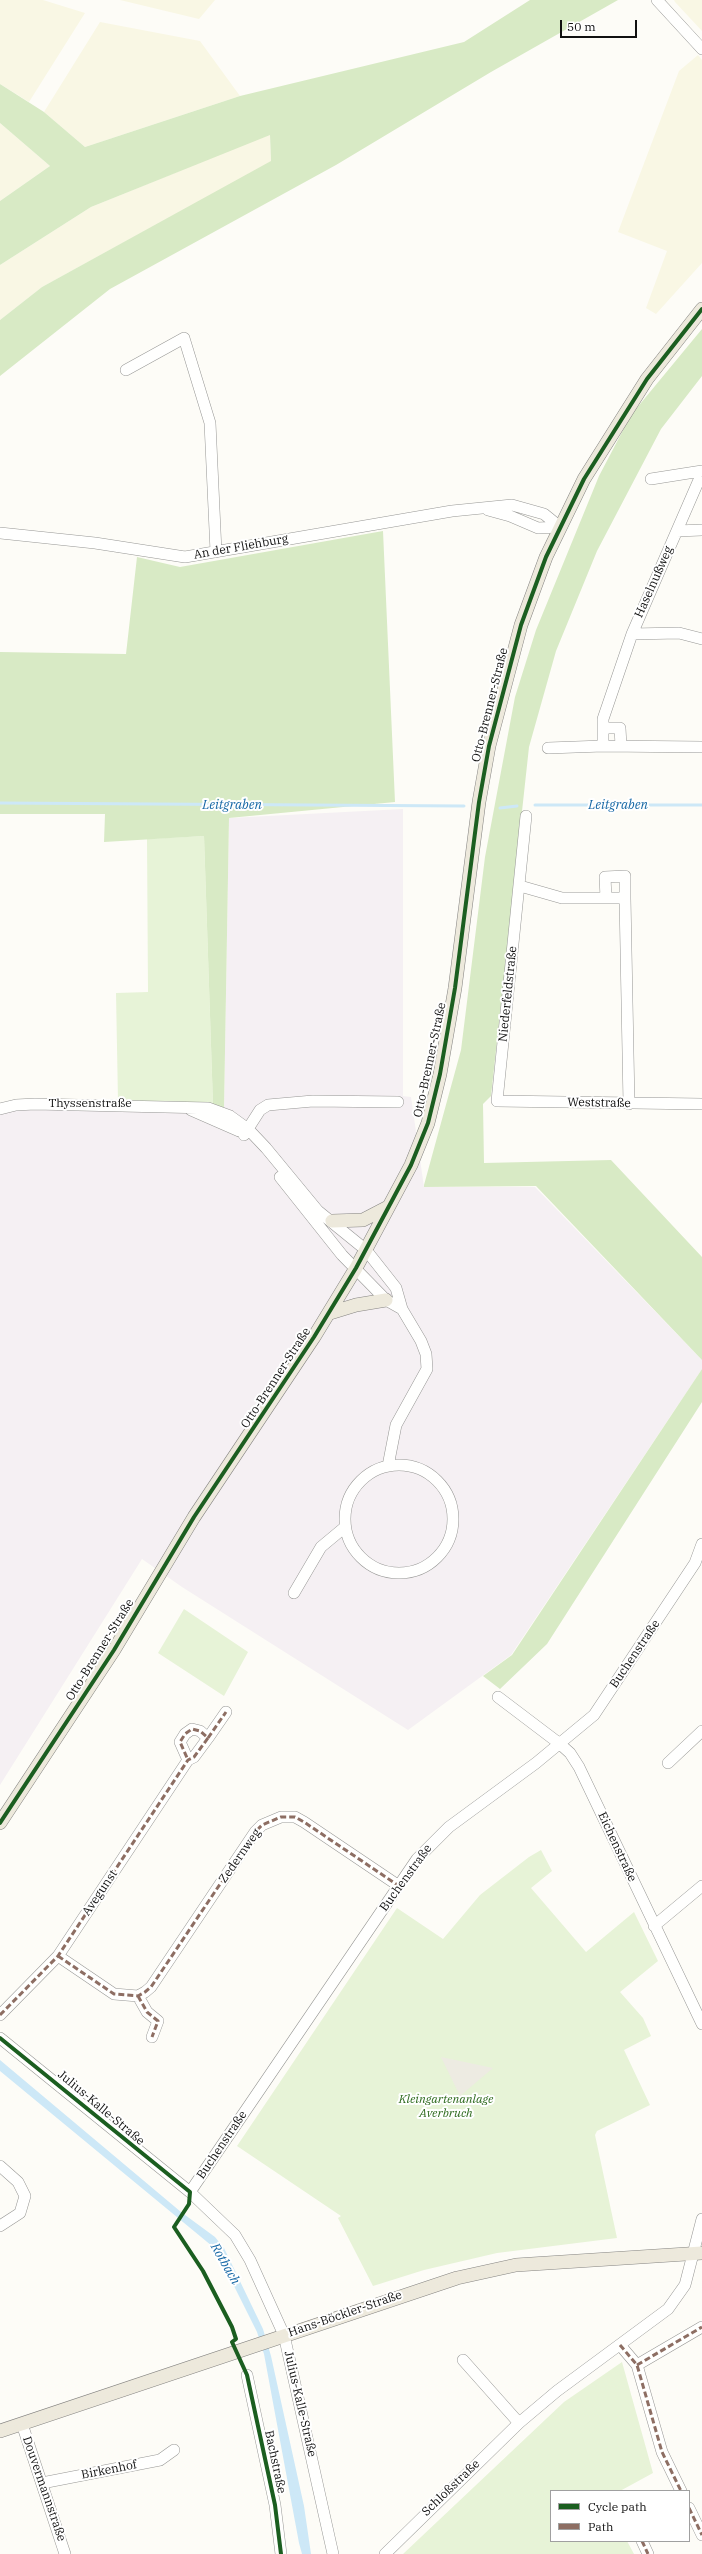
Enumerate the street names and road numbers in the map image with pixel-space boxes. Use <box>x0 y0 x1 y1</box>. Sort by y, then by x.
street label: An der Fliehburg <box>193 532 289 562</box>
street label: Haselnußweg <box>632 544 676 620</box>
street label: Otto-Brenner-Straße <box>469 646 511 764</box>
street label: Niederfeldstraße <box>496 945 520 1043</box>
street label: Otto-Brenner-Straße <box>411 1001 449 1119</box>
street label: Weststraße <box>567 1095 631 1111</box>
street label: Thyssenstraße <box>48 1097 132 1111</box>
street label: Otto-Brenner-Straße <box>238 1325 314 1431</box>
street label: Otto-Brenner-Straße <box>63 1596 137 1704</box>
street label: Buchenstraße <box>607 1617 663 1691</box>
street label: Eichenstraße <box>595 1810 639 1884</box>
street label: Zedernweg <box>216 1826 264 1886</box>
street label: Buchenstraße <box>377 1842 435 1914</box>
street label: Avegunst <box>79 1867 121 1919</box>
street label: Julius-Kalle-Straße <box>55 2068 147 2148</box>
street label: Buchenstraße <box>194 2108 250 2182</box>
street label: Hans-Böckler-Straße <box>286 2288 404 2340</box>
street label: Julius-Kalle-Straße <box>281 2350 319 2458</box>
street label: Bachstraße <box>261 2429 289 2495</box>
street label: Douvermannstraße <box>19 2435 69 2543</box>
street label: Schloßstraße <box>419 2457 483 2519</box>
street label: Birkenhof <box>80 2458 138 2482</box>

